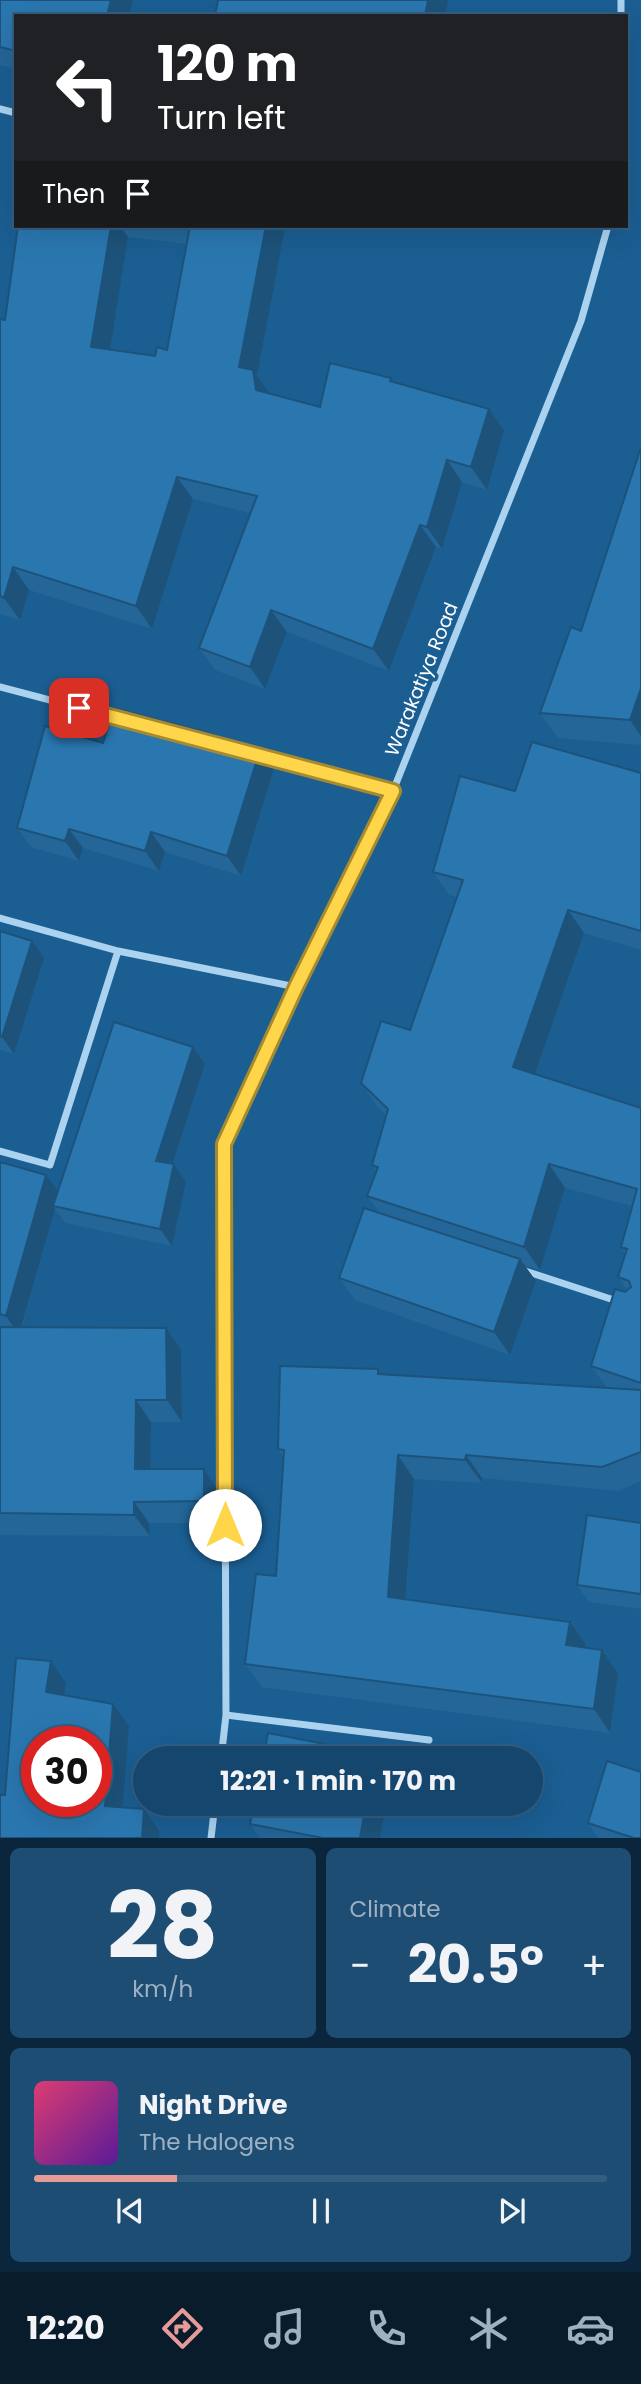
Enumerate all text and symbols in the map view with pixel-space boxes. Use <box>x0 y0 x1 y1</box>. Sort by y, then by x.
text: 120 m <box>157 30 298 98</box>
icon: left <box>42 42 133 133</box>
text: Turn left <box>157 95 286 140</box>
icon: arrive <box>119 175 157 213</box>
text: Then <box>42 176 105 212</box>
street label: Warakatiya Road <box>378 598 465 760</box>
pin <box>49 678 109 738</box>
icon: arrive <box>60 689 98 727</box>
position arrow <box>188 1488 262 1562</box>
speed limit sign: 30 <box>21 1726 112 1817</box>
text: 12:21 · 1 min · 170 m <box>220 1763 456 1799</box>
text: 28 <box>107 1862 218 1990</box>
text: Climate <box>350 1893 440 1925</box>
text: 20.5° <box>408 1928 544 2001</box>
text: − <box>350 1939 370 1992</box>
text: + <box>581 1939 607 1992</box>
text: km/h <box>132 1973 193 2005</box>
text: Night Drive <box>139 2087 287 2123</box>
text: The Halogens <box>139 2126 295 2158</box>
icon: previous <box>111 2192 149 2230</box>
icon: pause <box>302 2192 340 2230</box>
icon: next <box>493 2192 531 2230</box>
icon: directions <box>158 2304 207 2353</box>
icon: music <box>260 2304 309 2353</box>
icon: phone <box>362 2304 411 2353</box>
icon: climate <box>464 2304 513 2353</box>
icon: car <box>566 2304 615 2353</box>
text: 12:20 <box>26 2305 105 2350</box>

